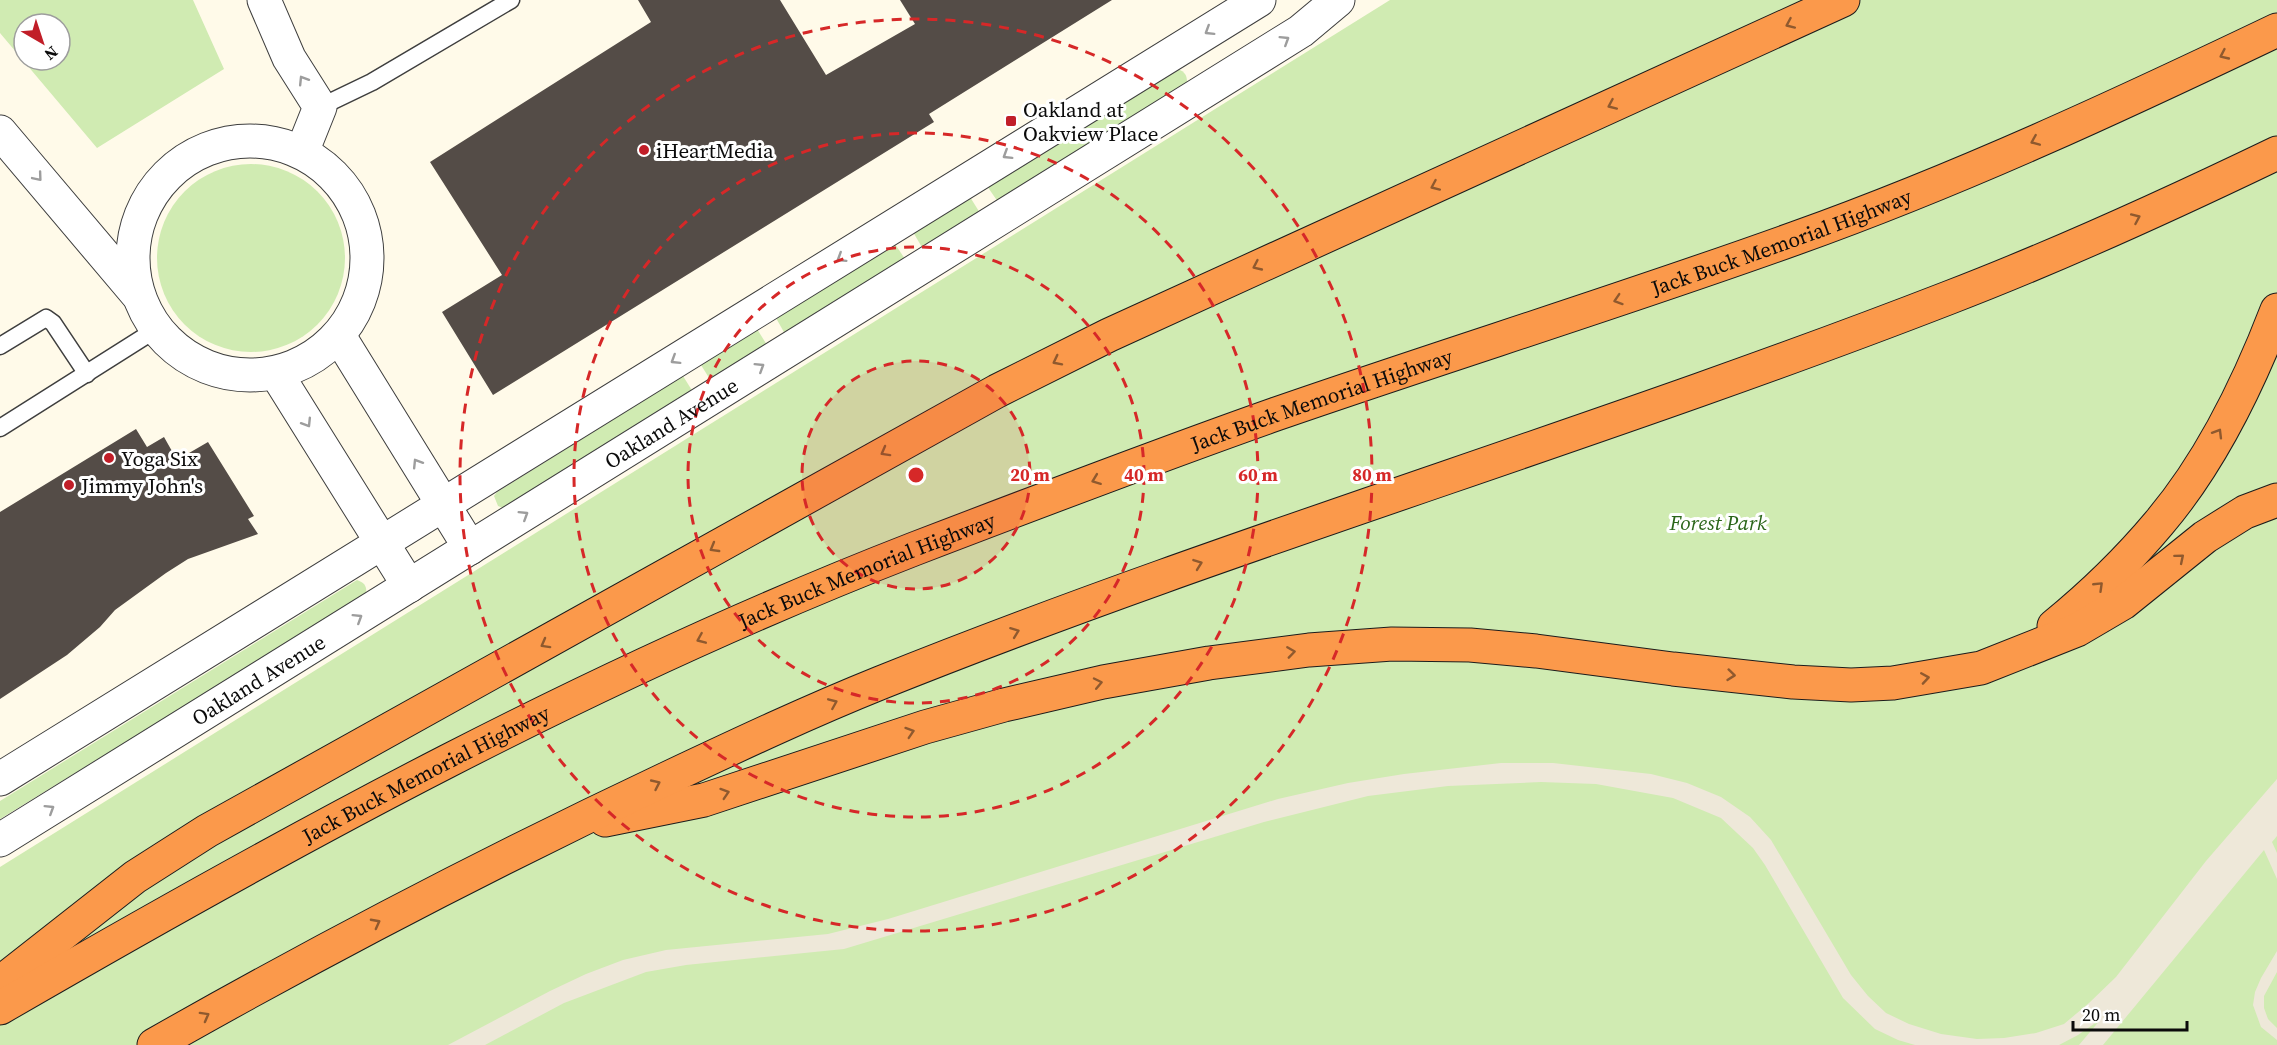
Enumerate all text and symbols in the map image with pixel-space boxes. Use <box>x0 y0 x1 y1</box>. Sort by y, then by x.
north arrow <box>12 12 72 72</box>
one-way arrow <box>1785 17 1796 29</box>
one-way arrow <box>1205 23 1215 35</box>
one-way arrow <box>1279 36 1289 48</box>
text: N <box>40 41 63 66</box>
one-way arrow <box>2220 48 2231 60</box>
one-way arrow <box>298 76 310 86</box>
place label: Oakland at Oakview Place <box>1023 95 1158 148</box>
one-way arrow <box>1608 98 1619 110</box>
marker: Oakland at Oakview Place <box>1004 114 1018 128</box>
one-way arrow <box>2031 134 2042 146</box>
place label: iHeartMedia <box>656 136 774 165</box>
marker: iHeartMedia <box>637 143 651 157</box>
one-way arrow <box>1003 148 1013 160</box>
one-way arrow <box>30 170 41 181</box>
one-way arrow <box>1430 178 1441 190</box>
street label: Jack Buck Memorial Highway <box>1646 181 1916 302</box>
one-way arrow <box>2130 214 2141 226</box>
one-way arrow <box>837 250 847 262</box>
one-way arrow <box>1253 259 1264 271</box>
one-way arrow <box>1613 292 1624 305</box>
street label: Jack Buck Memorial Highway <box>1186 341 1456 458</box>
one-way arrow <box>671 353 682 364</box>
one-way arrow <box>1052 354 1063 365</box>
one-way arrow <box>753 363 764 374</box>
street label: Oakland Avenue <box>599 370 743 475</box>
one-way arrow <box>299 417 311 427</box>
one-way arrow <box>2211 429 2223 439</box>
place label: Yoga Six <box>121 444 198 473</box>
one-way arrow <box>880 445 891 457</box>
marker: Yoga Six <box>102 451 116 465</box>
one-way arrow <box>414 458 425 469</box>
text: 20 m <box>1010 462 1050 487</box>
text: 40 m <box>1124 462 1164 487</box>
text: 60 m <box>1238 462 1278 487</box>
text: 80 m <box>1352 462 1392 487</box>
centre of rings <box>906 465 926 485</box>
place label: Jimmy John's <box>80 471 203 500</box>
one-way arrow <box>1091 473 1102 485</box>
marker: Jimmy John's <box>62 478 76 492</box>
street label: Jack Buck Memorial Highway <box>732 505 999 635</box>
park label: Forest Park <box>1668 508 1767 537</box>
one-way arrow <box>517 511 528 522</box>
one-way arrow <box>710 541 721 552</box>
one-way arrow <box>2173 554 2184 565</box>
one-way arrow <box>1192 559 1202 572</box>
one-way arrow <box>2092 582 2102 593</box>
one-way arrow <box>352 613 362 625</box>
one-way arrow <box>1009 626 1019 639</box>
street label: Oakland Avenue <box>186 627 330 732</box>
one-way arrow <box>696 632 707 644</box>
one-way arrow <box>541 637 551 648</box>
one-way arrow <box>1286 647 1295 659</box>
one-way arrow <box>1726 668 1735 681</box>
one-way arrow <box>1920 672 1930 684</box>
one-way arrow <box>1093 677 1103 690</box>
street label: Jack Buck Memorial Highway <box>296 698 555 850</box>
one-way arrow <box>827 698 838 710</box>
one-way arrow <box>904 727 915 739</box>
one-way arrow <box>649 779 660 791</box>
one-way arrow <box>719 788 730 801</box>
one-way arrow <box>44 805 54 817</box>
one-way arrow <box>370 918 381 930</box>
scale bar <box>2073 994 2187 1032</box>
text: 20 m <box>2082 1002 2120 1027</box>
one-way arrow <box>199 1012 209 1023</box>

